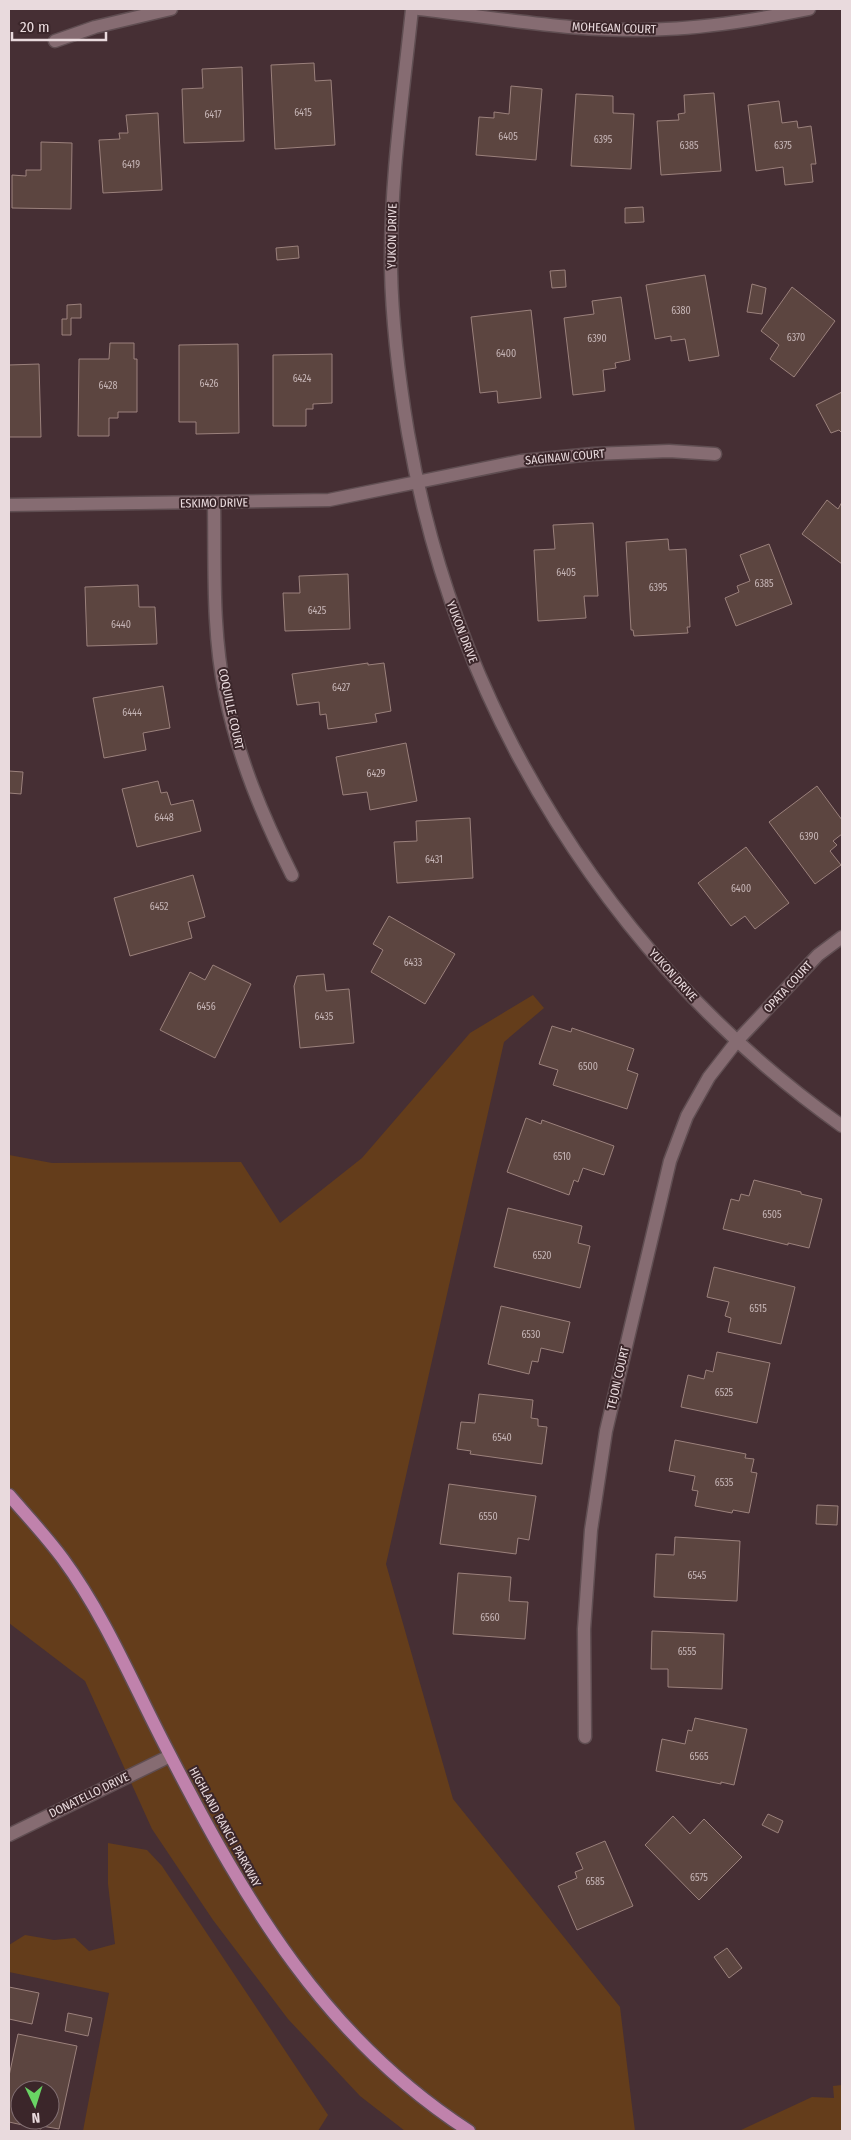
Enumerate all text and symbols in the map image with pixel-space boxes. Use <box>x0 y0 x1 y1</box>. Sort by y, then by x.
scale bar <box>12 10 106 42</box>
text: 20 m <box>20 18 50 36</box>
street label: MOHEGAN COURT <box>572 20 657 36</box>
house number: 6415 <box>294 107 312 119</box>
house number: 6417 <box>204 109 222 121</box>
house number: 6405 <box>498 131 518 143</box>
house number: 6395 <box>594 134 613 146</box>
house number: 6385 <box>680 140 699 152</box>
house number: 6375 <box>774 140 792 152</box>
house number: 6419 <box>122 159 140 171</box>
street label: YUKON DRIVE <box>384 203 400 269</box>
house number: 6380 <box>671 305 691 317</box>
house number: 6370 <box>787 332 805 344</box>
house number: 6390 <box>587 333 607 345</box>
house number: 6400 <box>496 348 516 360</box>
house number: 6424 <box>293 373 312 385</box>
house number: 6426 <box>199 378 219 390</box>
house number: 6428 <box>98 380 118 392</box>
street label: SAGINAW COURT <box>525 447 606 467</box>
street label: ESKIMO DRIVE <box>180 495 249 511</box>
house number: 6405 <box>556 567 576 579</box>
house number: 6385 <box>755 578 774 590</box>
house number: 6395 <box>649 582 668 594</box>
street label: YUKON DRIVE <box>444 599 480 665</box>
house number: 6425 <box>308 605 327 617</box>
house number: 6440 <box>111 619 131 631</box>
street label: COQUILLE COURT <box>216 667 247 751</box>
house number: 6427 <box>332 682 350 694</box>
house number: 6444 <box>122 707 142 719</box>
house number: 6429 <box>367 768 386 780</box>
house number: 6448 <box>154 812 174 824</box>
house number: 6390 <box>799 831 819 843</box>
house number: 6431 <box>425 854 443 866</box>
house number: 6400 <box>731 883 751 895</box>
house number: 6452 <box>150 901 169 913</box>
street label: YUKON DRIVE <box>646 946 700 1004</box>
house number: 6433 <box>404 957 423 969</box>
street label: OPATA COURT <box>761 958 816 1016</box>
house number: 6456 <box>196 1001 216 1013</box>
house number: 6435 <box>315 1011 334 1023</box>
house number: 6500 <box>578 1061 598 1073</box>
house number: 6510 <box>553 1151 571 1163</box>
house number: 6505 <box>762 1209 782 1221</box>
house number: 6520 <box>532 1250 552 1262</box>
house number: 6515 <box>749 1303 767 1315</box>
house number: 6530 <box>521 1329 541 1341</box>
street label: TEJON COURT <box>604 1345 632 1411</box>
house number: 6525 <box>715 1387 734 1399</box>
house number: 6540 <box>492 1432 512 1444</box>
house number: 6535 <box>715 1477 734 1489</box>
house number: 6550 <box>478 1511 498 1523</box>
house number: 6545 <box>688 1570 707 1582</box>
house number: 6560 <box>480 1612 500 1624</box>
house number: 6555 <box>678 1646 697 1658</box>
house number: 6565 <box>690 1751 709 1763</box>
street label: HIGHLAND RANCH PARKWAY <box>186 1765 264 1889</box>
street label: DONATELLO DRIVE <box>47 1769 132 1820</box>
house number: 6575 <box>690 1872 708 1884</box>
house number: 6585 <box>585 1876 605 1888</box>
north arrow <box>10 2080 60 2130</box>
text: N <box>31 2109 41 2126</box>

